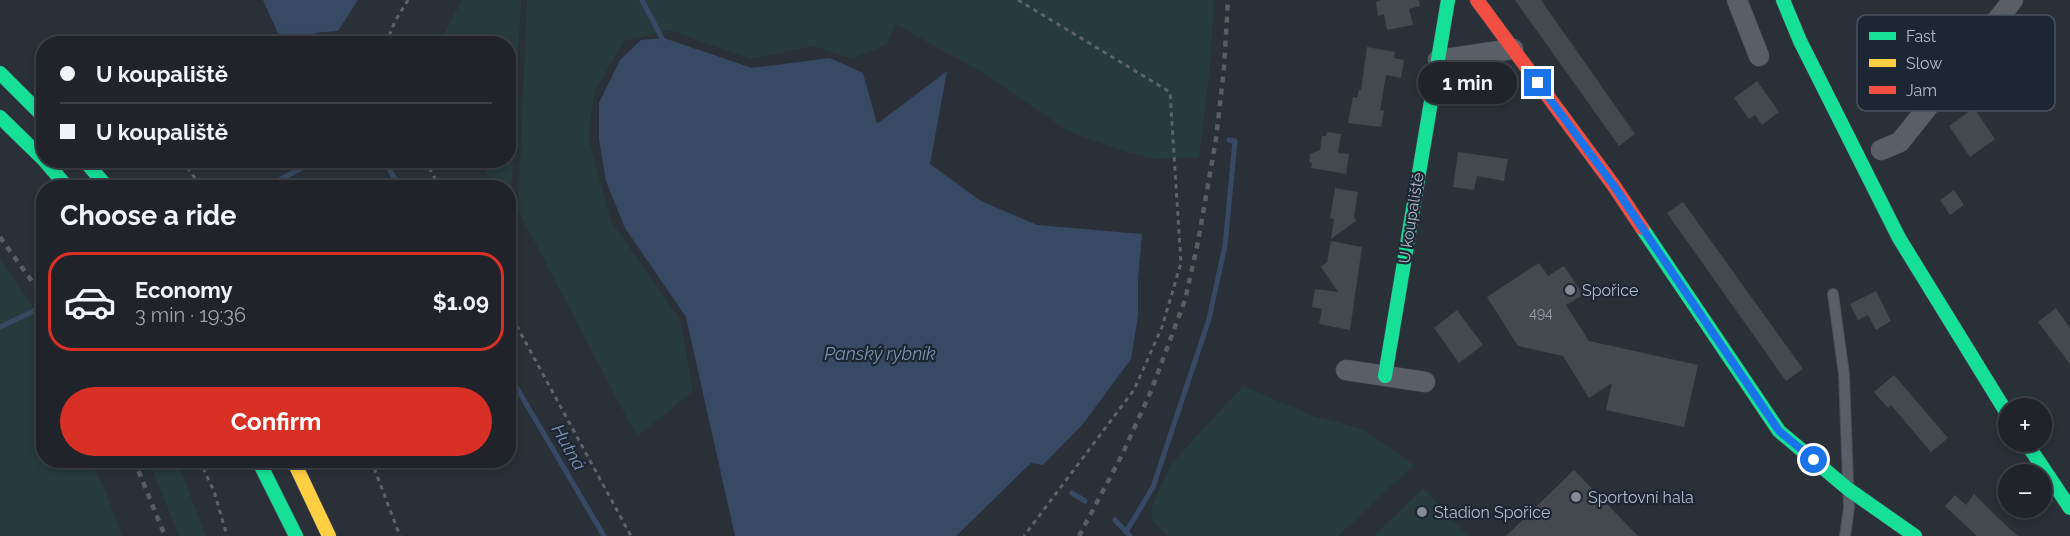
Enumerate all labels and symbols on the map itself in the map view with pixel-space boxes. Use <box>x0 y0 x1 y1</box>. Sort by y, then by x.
legend <box>1857 15 2055 111</box>
text: Fast <box>1906 27 1937 46</box>
text: Slow <box>1906 54 1942 73</box>
callout: 1 min <box>1418 62 1517 104</box>
route end <box>1524 69 1551 96</box>
text: Jam <box>1906 81 1937 100</box>
street label: U koupaliště <box>1394 171 1428 265</box>
place label: Spořice <box>1582 281 1638 300</box>
marker: Spořice <box>1563 283 1577 297</box>
house number: 494 <box>1529 305 1553 321</box>
water label: Panský rybník <box>824 343 936 364</box>
water label: Hutná <box>548 420 591 474</box>
route start <box>1800 446 1827 473</box>
place label: Sportovní hala <box>1588 488 1694 507</box>
marker: Sportovní hala <box>1569 490 1583 504</box>
place label: Stadion Spořice <box>1434 503 1550 522</box>
marker: Stadion Spořice <box>1415 505 1429 519</box>

